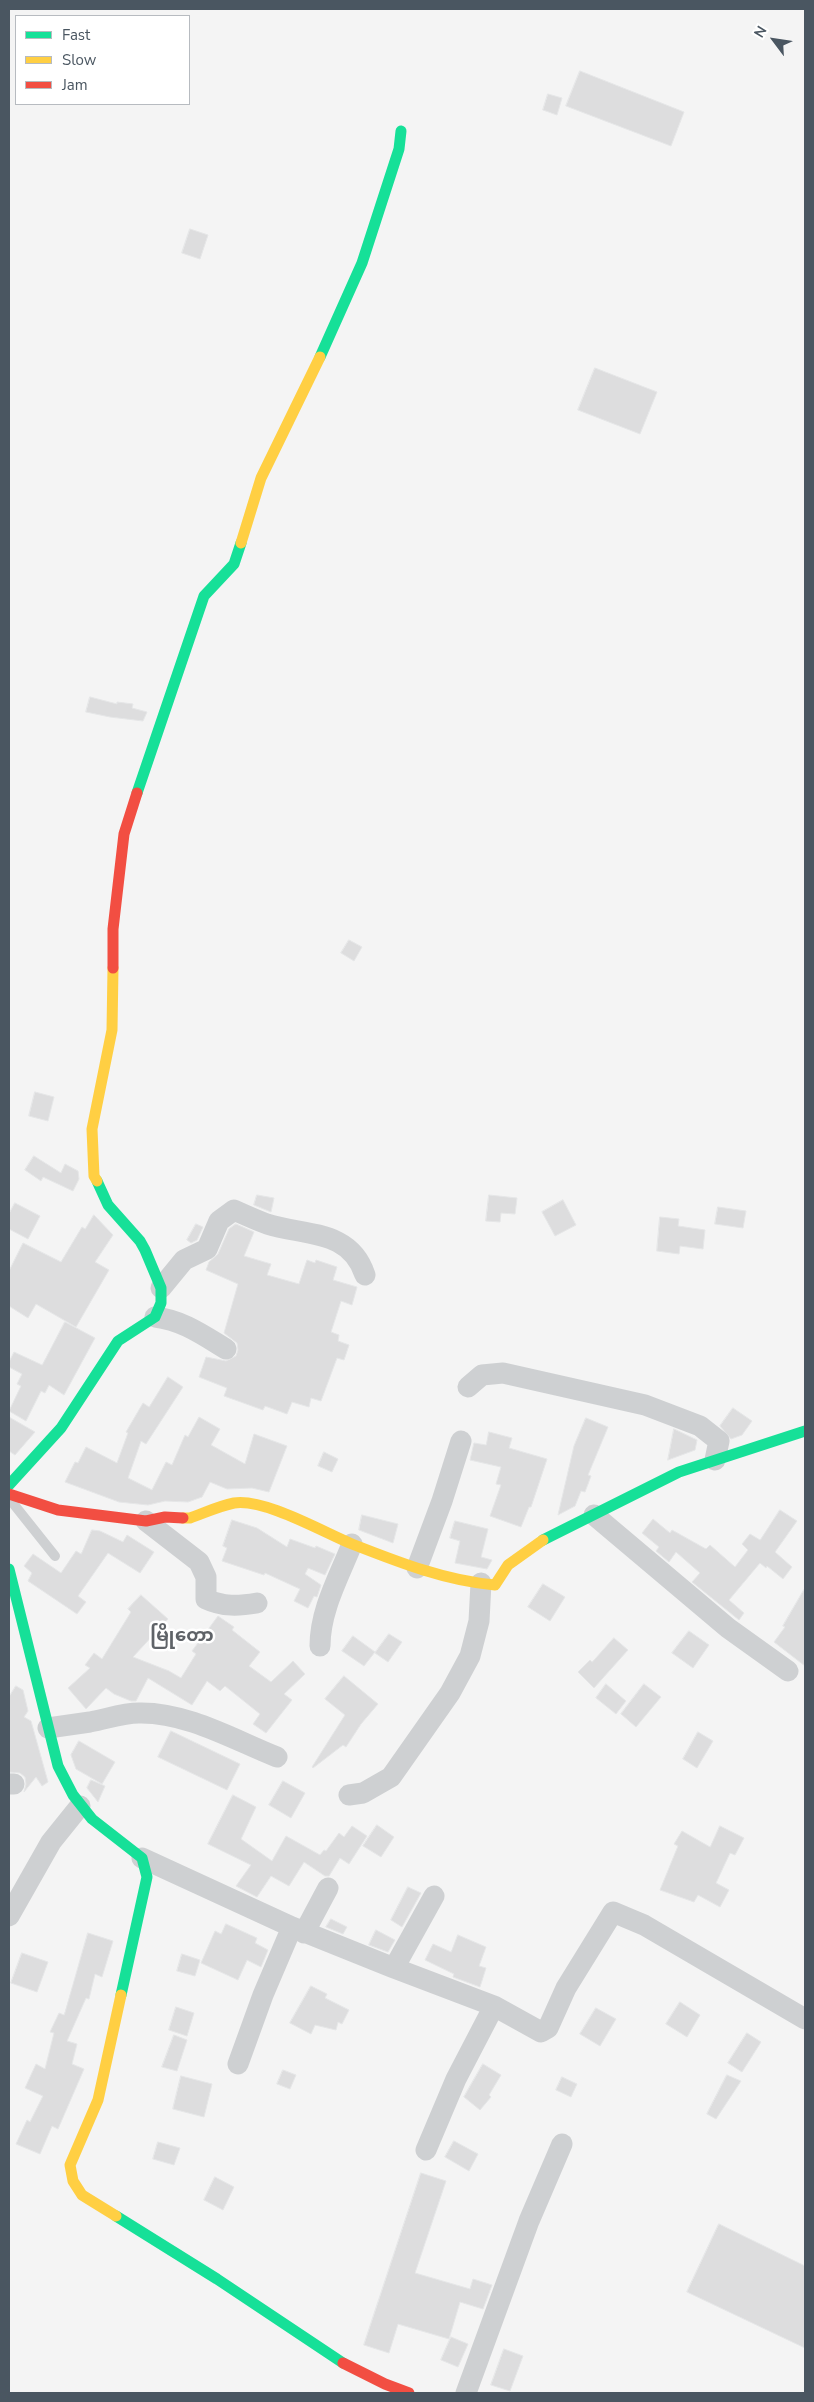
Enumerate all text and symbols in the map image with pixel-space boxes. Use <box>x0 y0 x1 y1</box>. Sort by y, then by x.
legend <box>15 15 190 105</box>
north arrow <box>749 15 799 65</box>
text: N <box>750 23 772 41</box>
text: Fast <box>62 25 90 45</box>
text: Slow <box>62 50 96 70</box>
text: Jam <box>62 75 88 95</box>
district label: မြိုတော <box>150 1626 214 1648</box>

